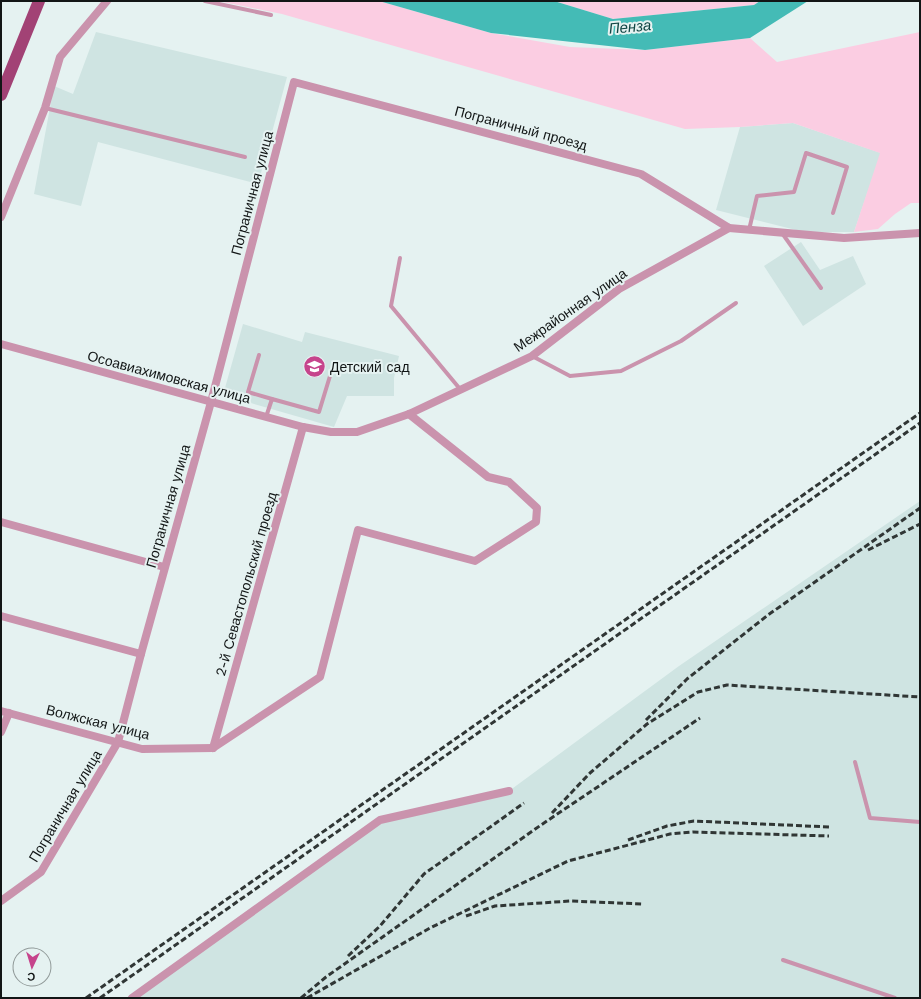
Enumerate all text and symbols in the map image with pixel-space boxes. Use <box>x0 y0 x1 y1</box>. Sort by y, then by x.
water label: Пенза <box>608 16 652 38</box>
street label: Пограничный проезд <box>453 103 589 153</box>
street label: Пограничная улица <box>228 129 276 257</box>
street label: Межрайонная улица <box>510 265 630 355</box>
street label: Осоавиахимовская улица <box>86 347 253 407</box>
school or university icon: Детский сад <box>301 354 327 380</box>
place label: Детский сад <box>330 359 410 375</box>
street label: Пограничная улица <box>143 442 193 570</box>
street label: 2-й Севастопольский проезд <box>212 490 280 678</box>
street label: Волжская улица <box>44 701 152 743</box>
street label: Пограничная улица <box>25 747 105 865</box>
north arrow <box>12 947 52 987</box>
text: С <box>27 970 36 983</box>

